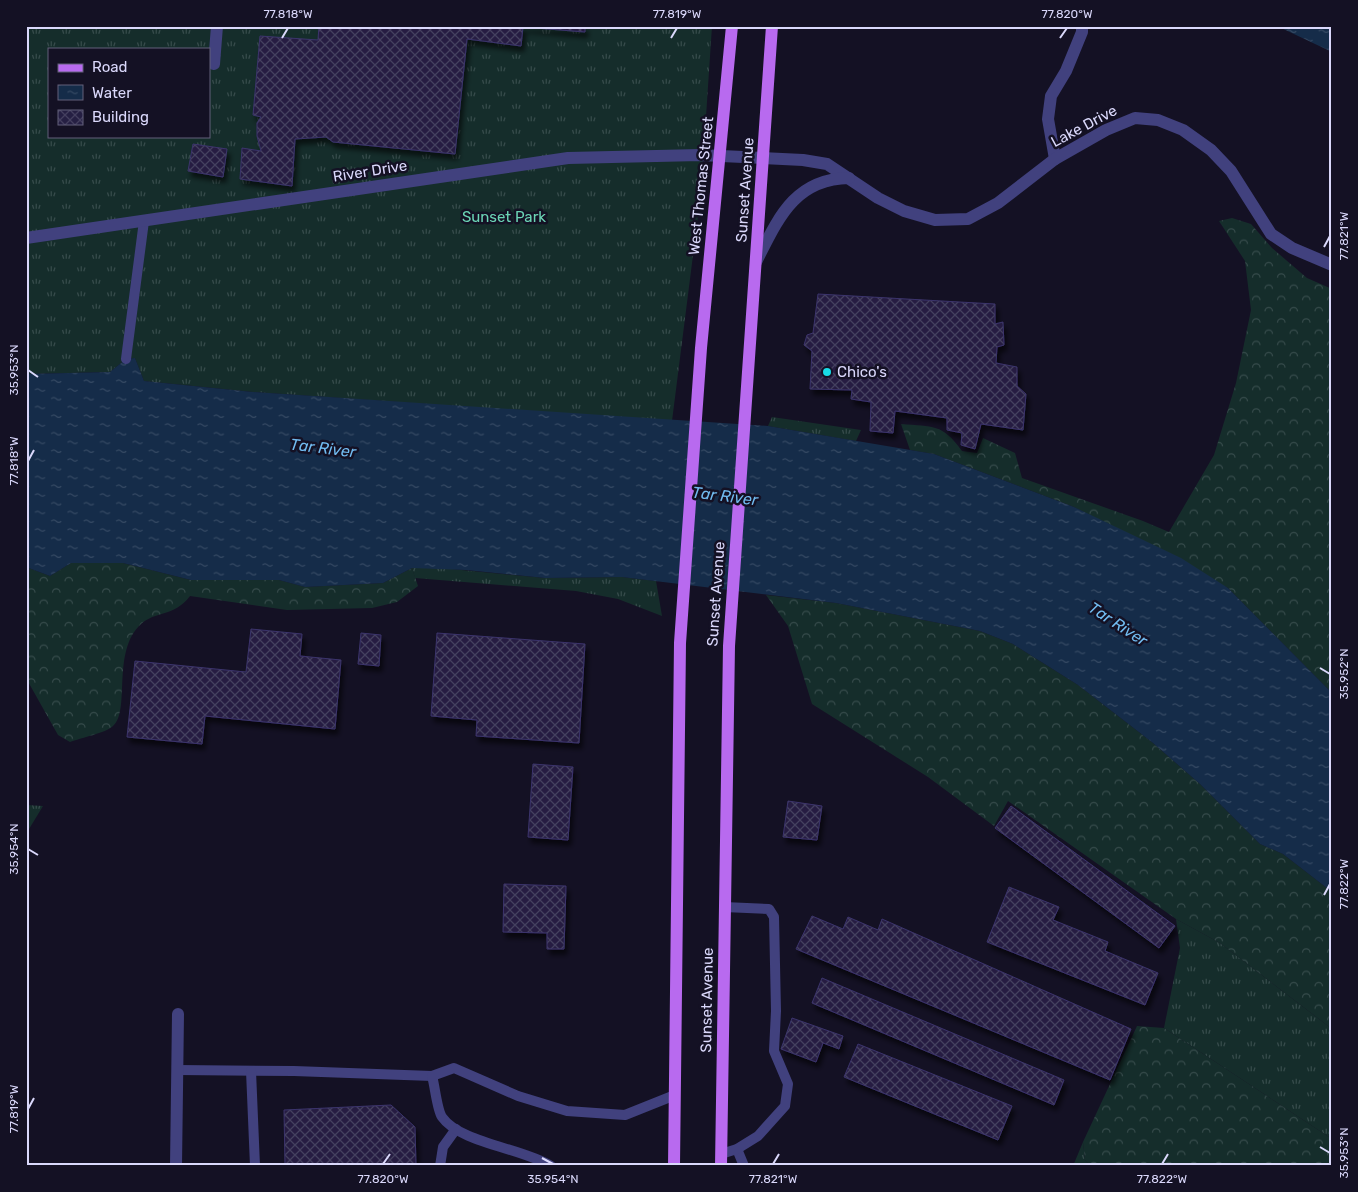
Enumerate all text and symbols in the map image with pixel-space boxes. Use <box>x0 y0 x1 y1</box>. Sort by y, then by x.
text: 77.818°W <box>263 7 313 21</box>
text: 77.819°W <box>653 7 702 21</box>
text: 77.820°W <box>1042 7 1093 21</box>
legend <box>48 48 210 138</box>
text: Road <box>92 58 128 76</box>
text: Water <box>92 84 132 102</box>
street label: Lake Drive <box>1048 101 1120 151</box>
text: Building <box>92 108 149 126</box>
street label: West Thomas Street <box>685 116 717 256</box>
street label: Sunset Avenue <box>732 137 758 243</box>
street label: River Drive <box>332 156 408 186</box>
park label: Sunset Park <box>462 208 546 226</box>
text: 77.821°W <box>1337 211 1351 260</box>
text: 35.953°N <box>7 344 21 396</box>
place label: Chico's <box>837 363 887 381</box>
marker: Chico's <box>821 366 833 378</box>
water label: Tar River <box>289 435 358 462</box>
text: 77.818°W <box>7 436 21 486</box>
water label: Tar River <box>691 483 760 510</box>
street label: Sunset Avenue <box>703 541 729 647</box>
water label: Tar River <box>1085 598 1152 651</box>
text: 35.952°N <box>1337 648 1351 700</box>
text: 35.954°N <box>7 823 21 875</box>
text: 77.822°W <box>1337 858 1351 909</box>
street label: Sunset Avenue <box>697 947 717 1053</box>
text: 77.819°W <box>7 1084 21 1133</box>
text: 35.953°N <box>1337 1127 1351 1179</box>
text: 77.820°W <box>358 1172 409 1186</box>
text: 35.954°N <box>527 1172 579 1186</box>
text: 77.821°W <box>749 1172 798 1186</box>
text: 77.822°W <box>1137 1172 1188 1186</box>

